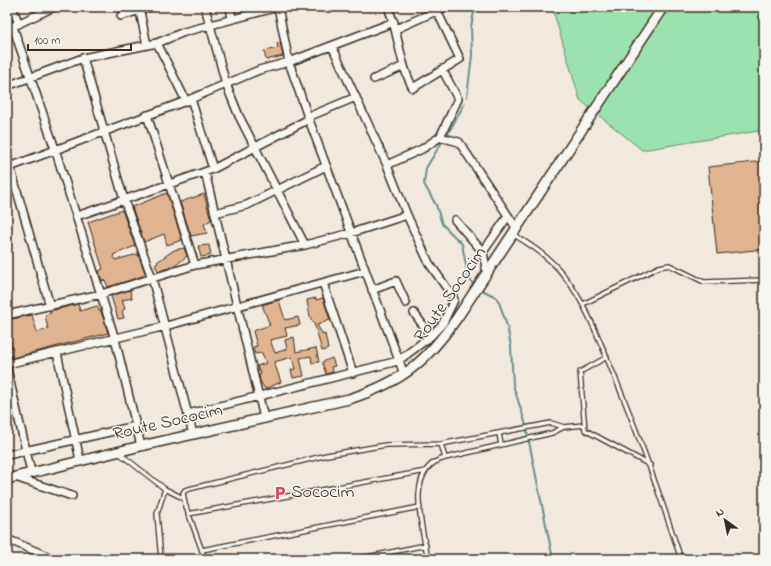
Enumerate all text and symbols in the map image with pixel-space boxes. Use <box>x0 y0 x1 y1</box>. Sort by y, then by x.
scale bar <box>28 26 131 52</box>
text: 100 m <box>34 32 61 50</box>
street label: Route Sococim <box>408 242 494 348</box>
street label: Route Sococim <box>111 398 225 448</box>
place label: Sococim <box>291 480 354 506</box>
parking icon: Sococim <box>272 485 288 501</box>
north arrow <box>705 500 745 540</box>
text: N <box>713 504 728 521</box>

